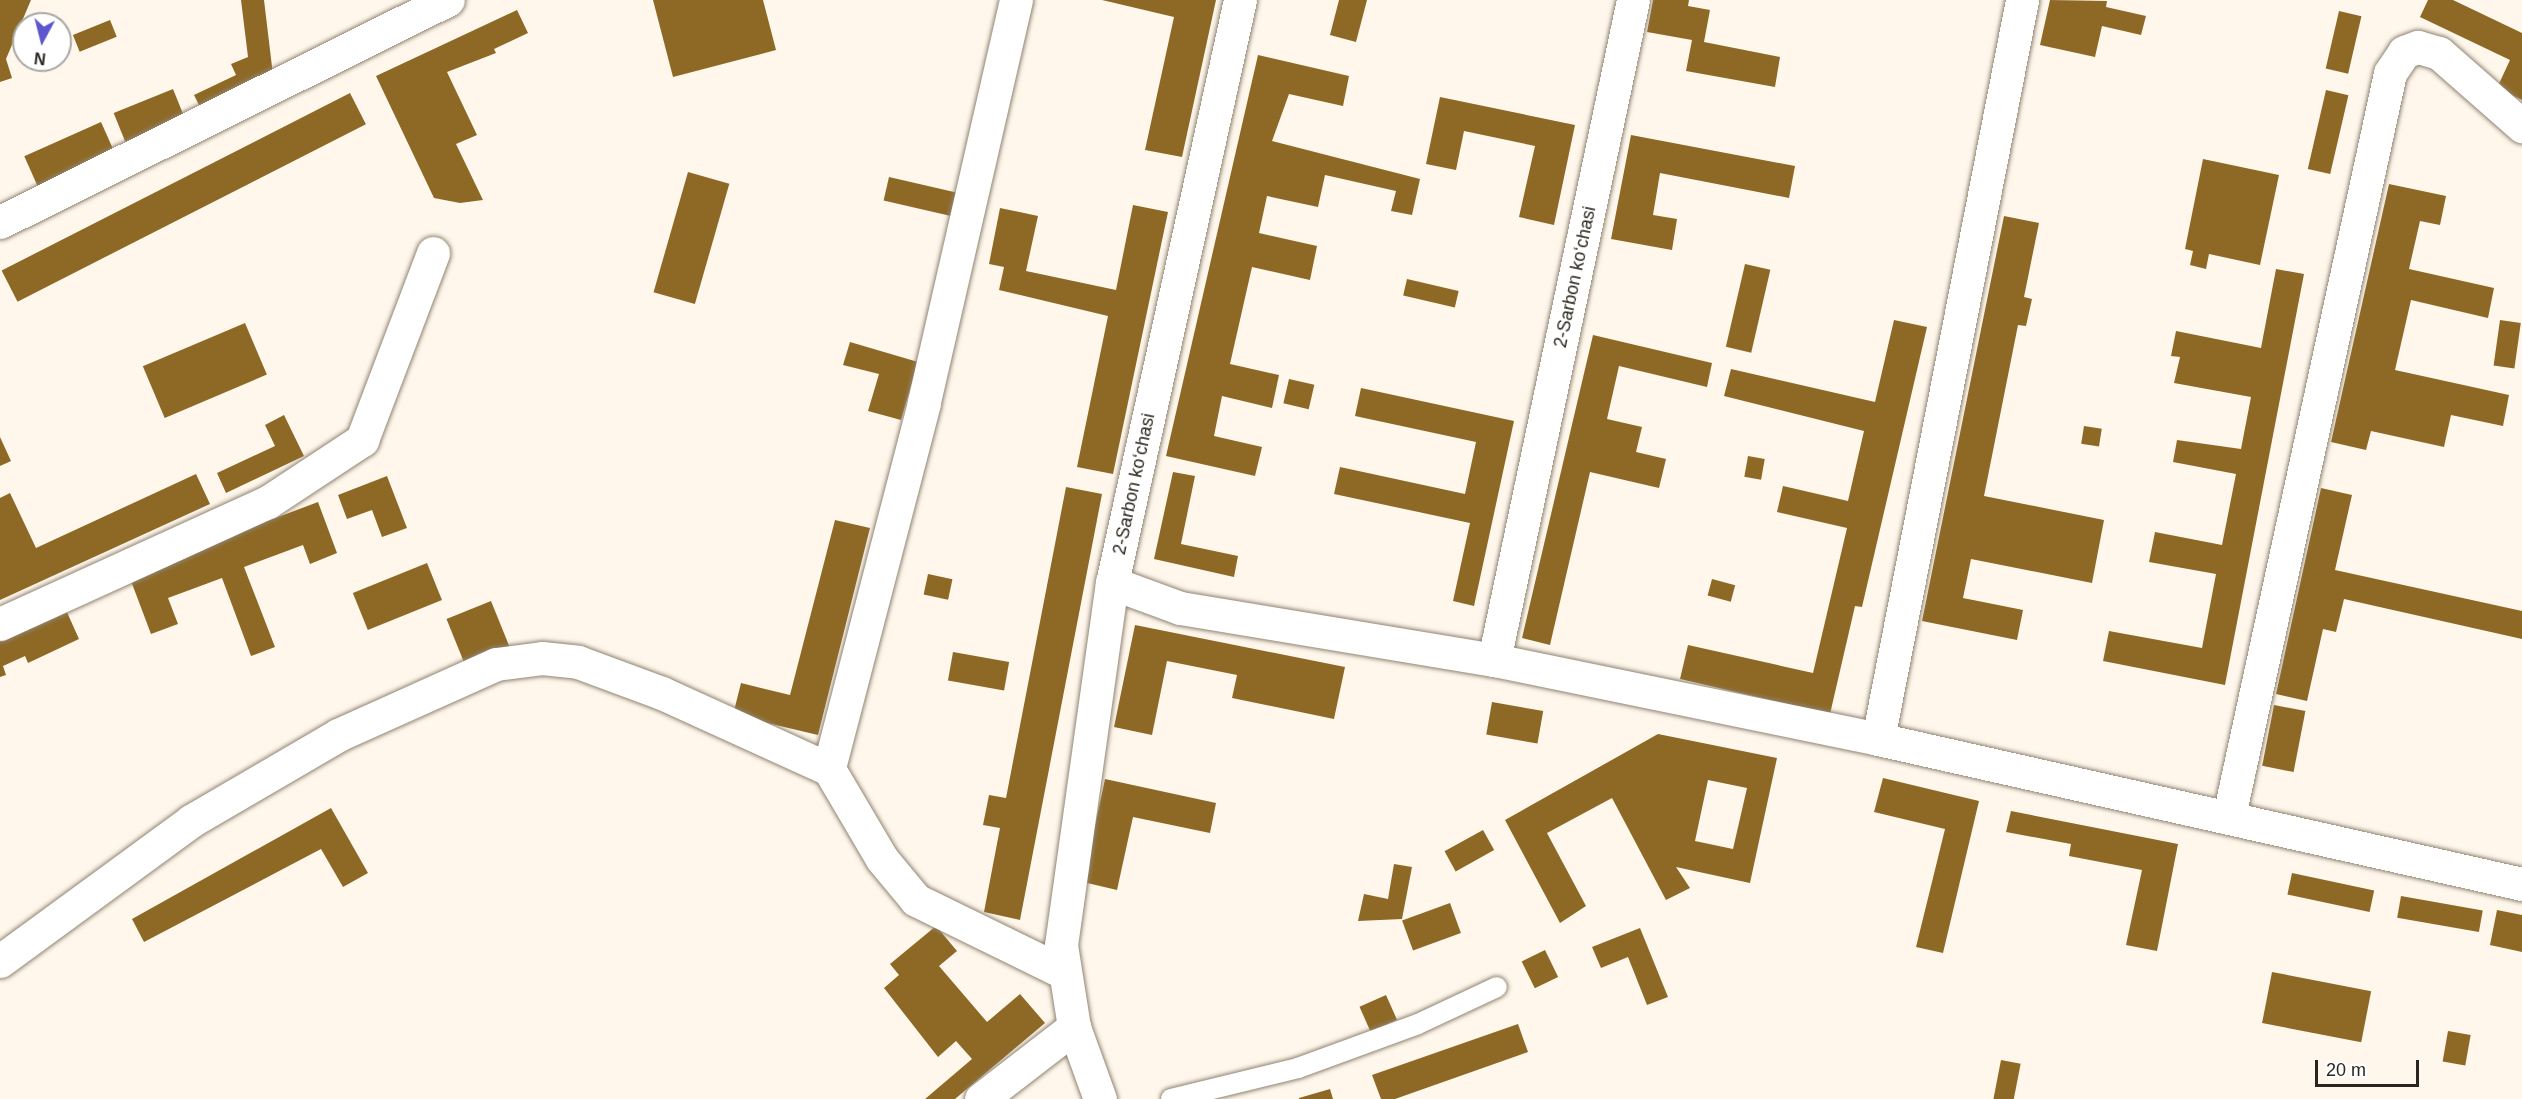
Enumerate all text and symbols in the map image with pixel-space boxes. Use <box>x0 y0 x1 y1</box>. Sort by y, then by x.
north arrow <box>12 12 72 72</box>
text: N <box>33 49 47 68</box>
street label: 2-Sarbon koʻchasi <box>1549 204 1601 350</box>
street label: 2-Sarbon koʻchasi <box>1108 411 1160 557</box>
scale bar <box>2318 1048 2422 1086</box>
text: 20 m <box>2326 1060 2366 1080</box>

